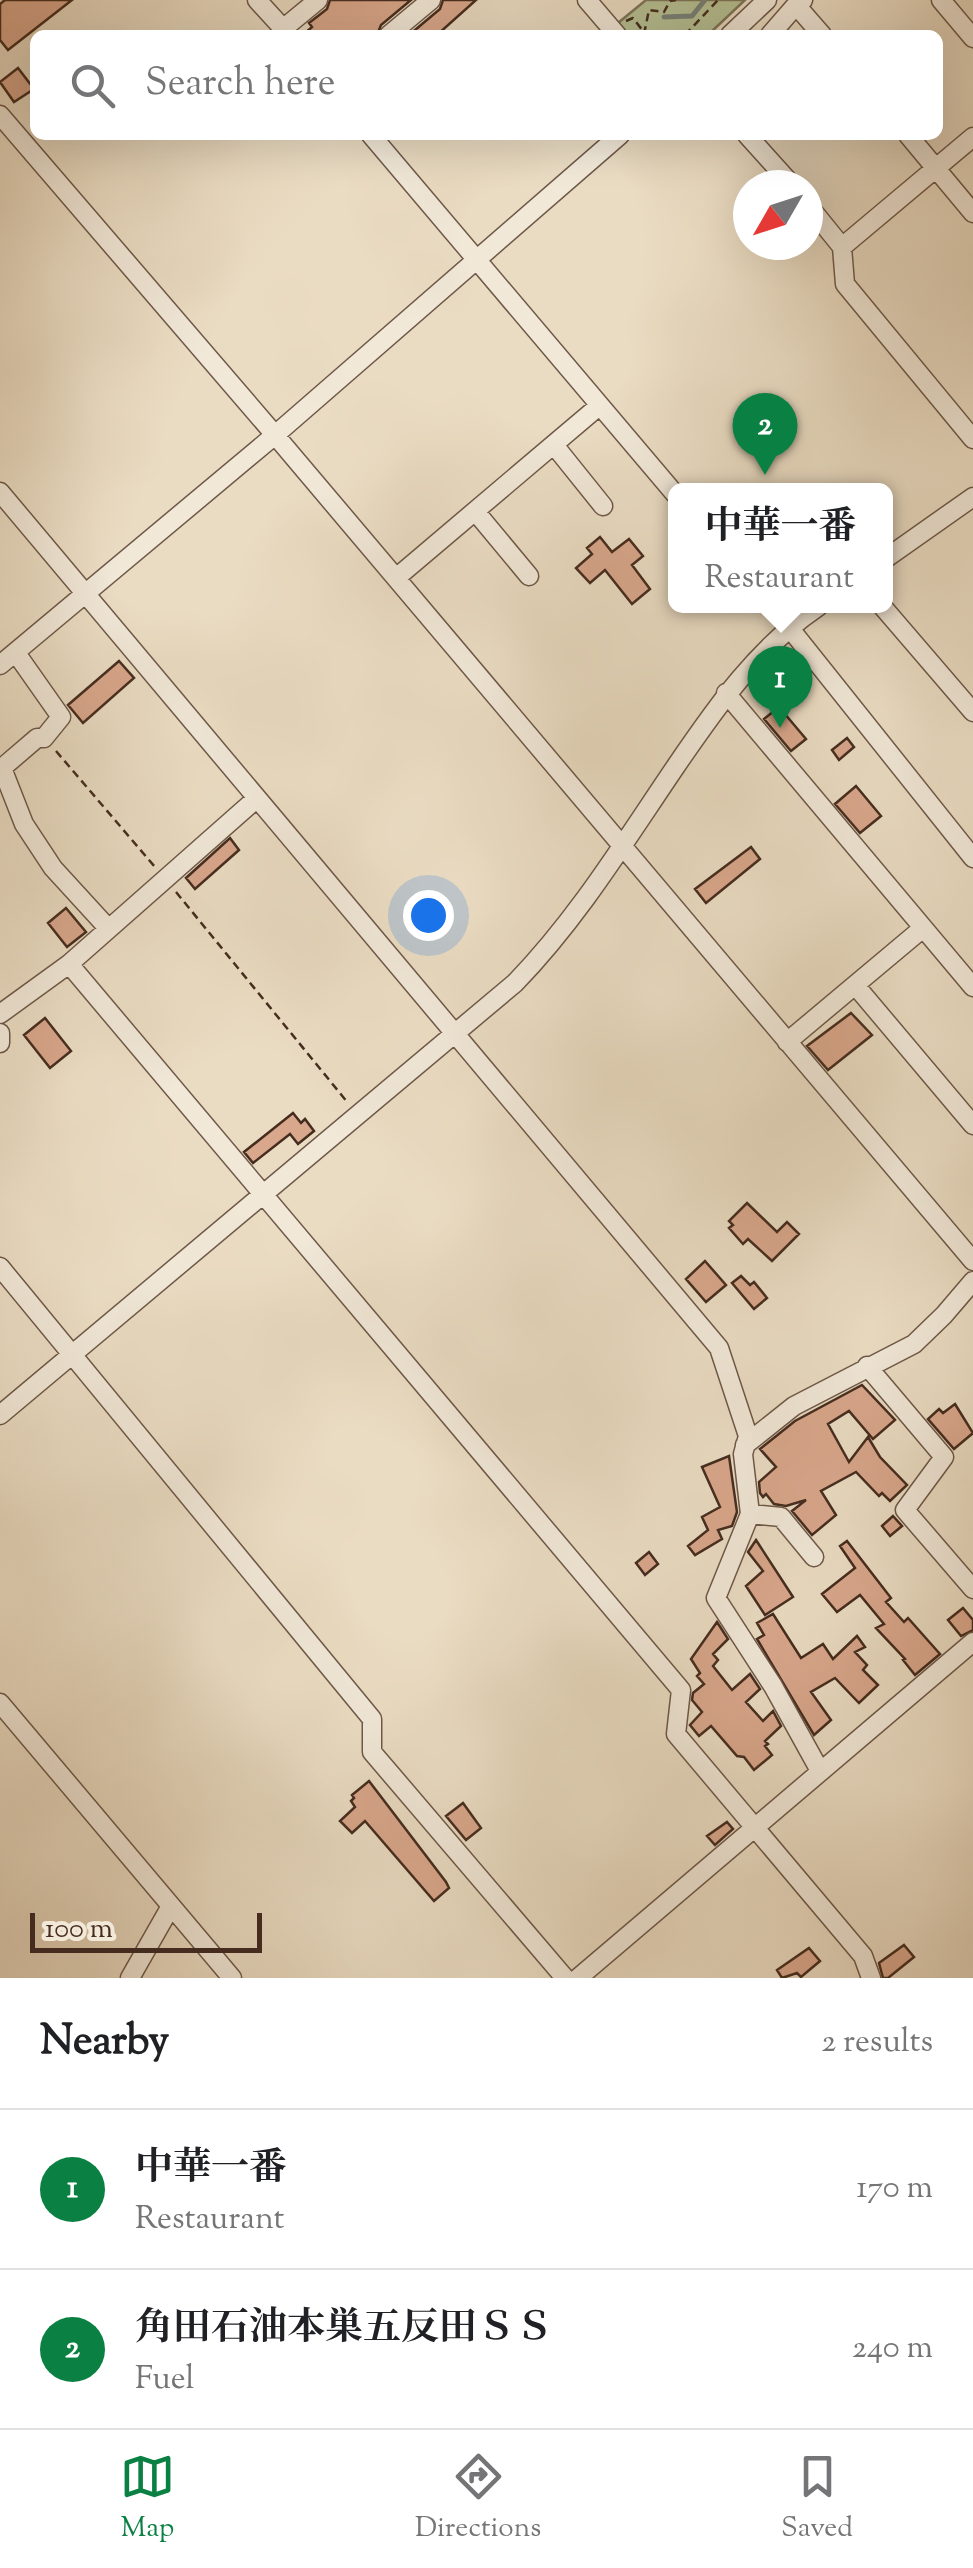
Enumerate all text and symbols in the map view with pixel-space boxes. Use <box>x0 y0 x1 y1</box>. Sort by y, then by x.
search box <box>30 30 943 140</box>
icon: search <box>65 58 120 113</box>
text: Search here <box>145 58 336 112</box>
north arrow <box>733 170 823 260</box>
pin: 2 <box>732 392 798 475</box>
popup <box>668 483 893 613</box>
text: 中華一番 <box>704 502 857 556</box>
text: Restaurant <box>704 556 854 602</box>
pin: 1 <box>748 646 812 728</box>
your location <box>403 890 454 941</box>
scale bar <box>30 1908 262 1952</box>
text: 100 m <box>45 1910 113 1950</box>
text: Nearby <box>40 2013 169 2073</box>
text: 2 results <box>821 2020 933 2066</box>
text: 中華一番 <box>135 2143 287 2197</box>
text: 1 <box>67 2166 78 2212</box>
text: 170 m <box>856 2166 933 2212</box>
text: Restaurant <box>135 2197 285 2243</box>
text: 角田石油本巣五反田ＳＳ <box>135 2303 553 2357</box>
text: 2 <box>65 2326 80 2372</box>
text: 240 m <box>852 2326 933 2372</box>
text: Fuel <box>135 2357 194 2403</box>
tab: Map <box>120 2449 175 2549</box>
tab: Directions <box>415 2449 541 2549</box>
tab: Saved <box>781 2449 853 2549</box>

